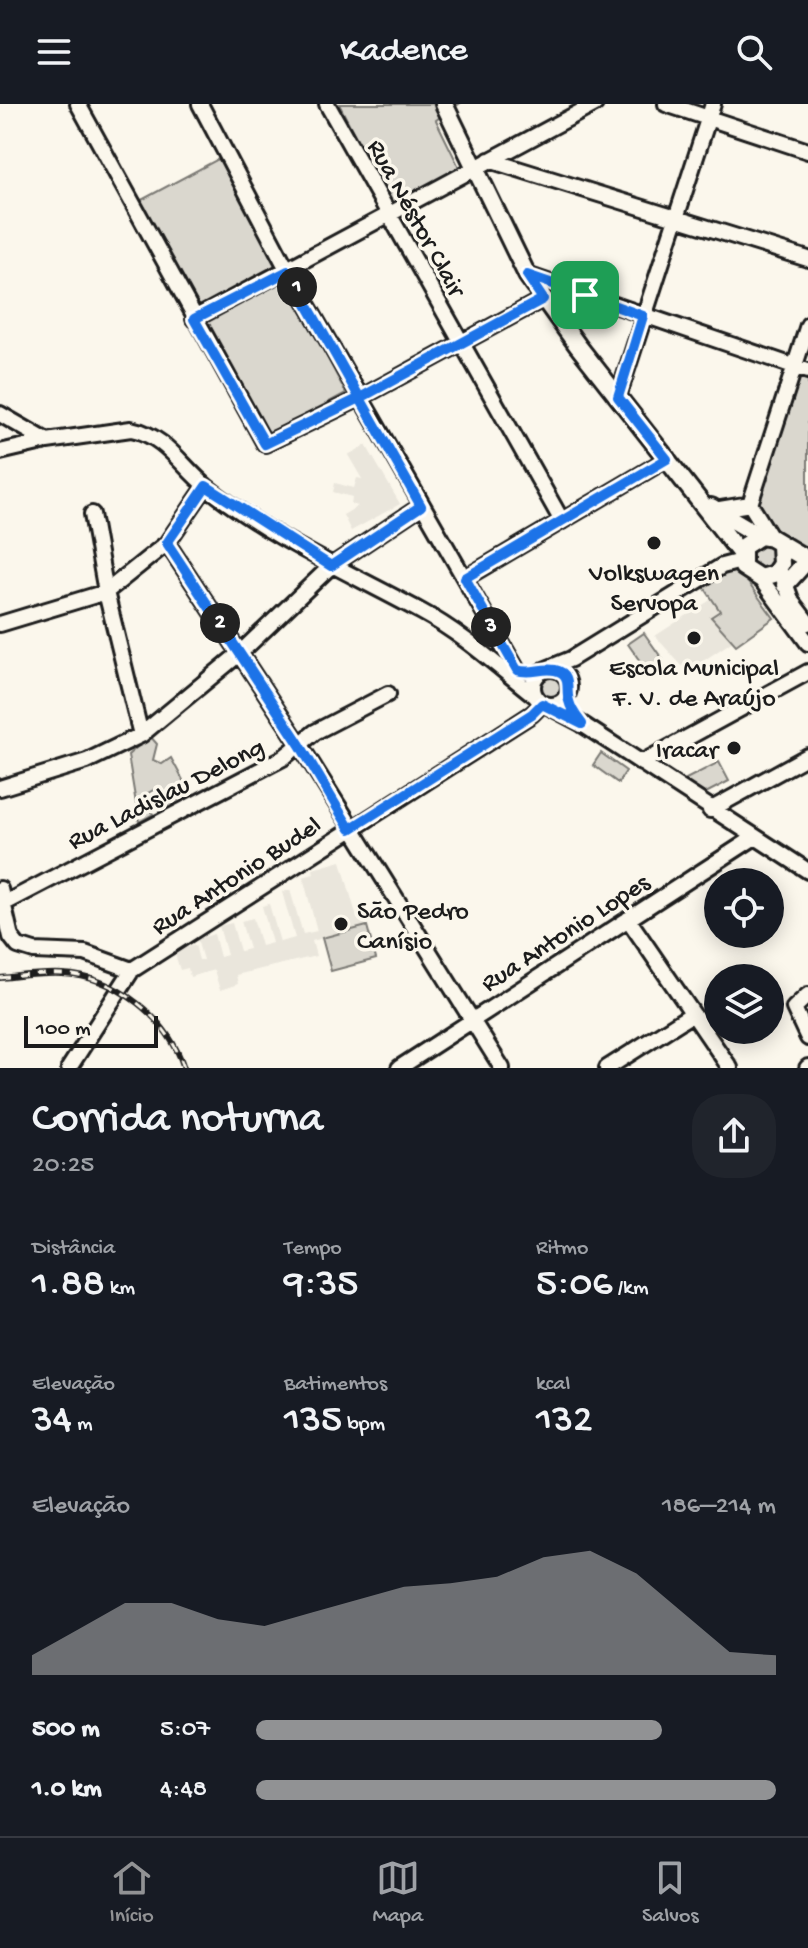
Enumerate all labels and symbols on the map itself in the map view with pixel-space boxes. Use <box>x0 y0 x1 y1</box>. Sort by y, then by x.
street label: Rua Néstor Clair <box>358 135 471 306</box>
pin <box>551 261 619 329</box>
pin: 1 <box>277 267 317 307</box>
marker: Volkswagen Servopa <box>645 534 663 552</box>
place label: Volkswagen Servopa <box>588 560 720 621</box>
pin: 2 <box>200 603 240 643</box>
pin: 3 <box>471 607 511 647</box>
marker: Escola Municipal F. V. de Araújo <box>685 629 703 647</box>
place label: Escola Municipal F. V. de Araújo <box>609 655 779 716</box>
street label: Rua Ladislau Delong <box>64 733 270 859</box>
place label: Iracar <box>656 737 721 768</box>
marker: Iracar <box>725 739 743 757</box>
street label: Rua Antonio Budel <box>147 811 328 944</box>
street label: Rua Antonio Lopes <box>476 868 658 1001</box>
place label: São Pedro Canísio <box>357 898 469 959</box>
marker: São Pedro Canísio <box>332 915 350 933</box>
scale bar <box>24 1012 158 1048</box>

